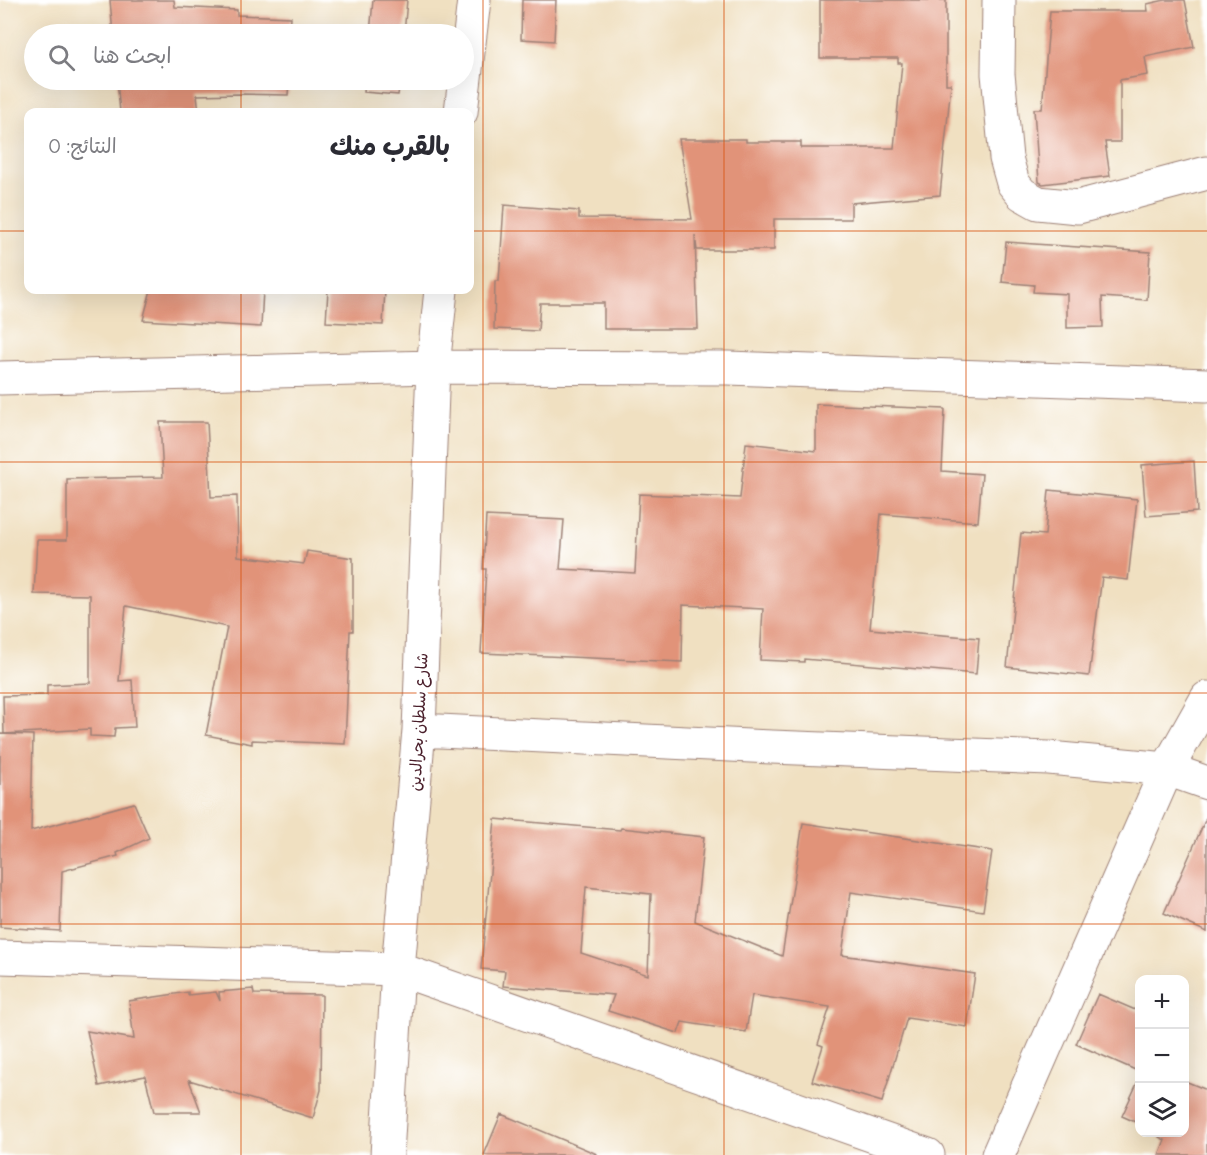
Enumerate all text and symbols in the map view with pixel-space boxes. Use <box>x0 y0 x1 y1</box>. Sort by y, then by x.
search box <box>24 24 474 90</box>
icon: search <box>45 41 78 74</box>
text: ابحث هنا <box>93 41 172 69</box>
text: بالقرب منك <box>330 129 450 162</box>
text: النتائج: 0 <box>48 133 117 158</box>
street label: شارع سلطان بحرالدين <box>404 652 434 792</box>
map controls <box>1135 975 1189 1137</box>
button: + <box>1135 975 1189 1029</box>
button: − <box>1135 1029 1189 1083</box>
button: layers <box>1135 1083 1189 1137</box>

